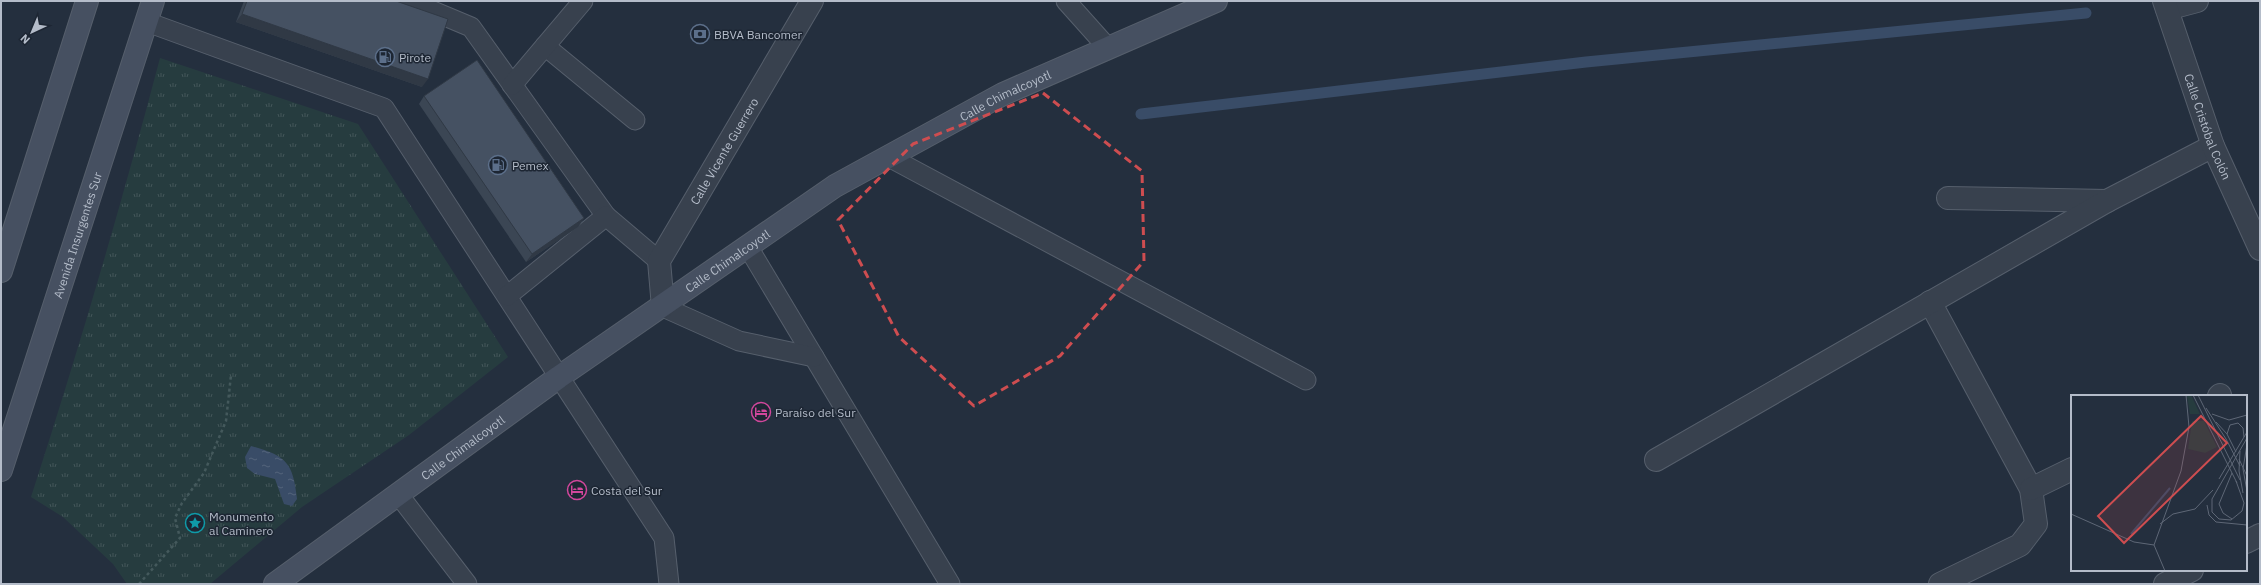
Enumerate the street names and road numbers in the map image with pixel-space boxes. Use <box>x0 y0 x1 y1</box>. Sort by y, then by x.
street label: Calle Chimalcoyotl <box>957 67 1053 124</box>
street label: Calle Cristóbal Colón <box>2182 72 2235 182</box>
street label: Calle Vicente Guerrero <box>687 95 761 207</box>
street label: Avenida Insurgentes Sur <box>50 169 105 300</box>
street label: Calle Chimalcoyotl <box>682 226 773 295</box>
street label: Calle Chimalcoyotl <box>418 412 507 483</box>

